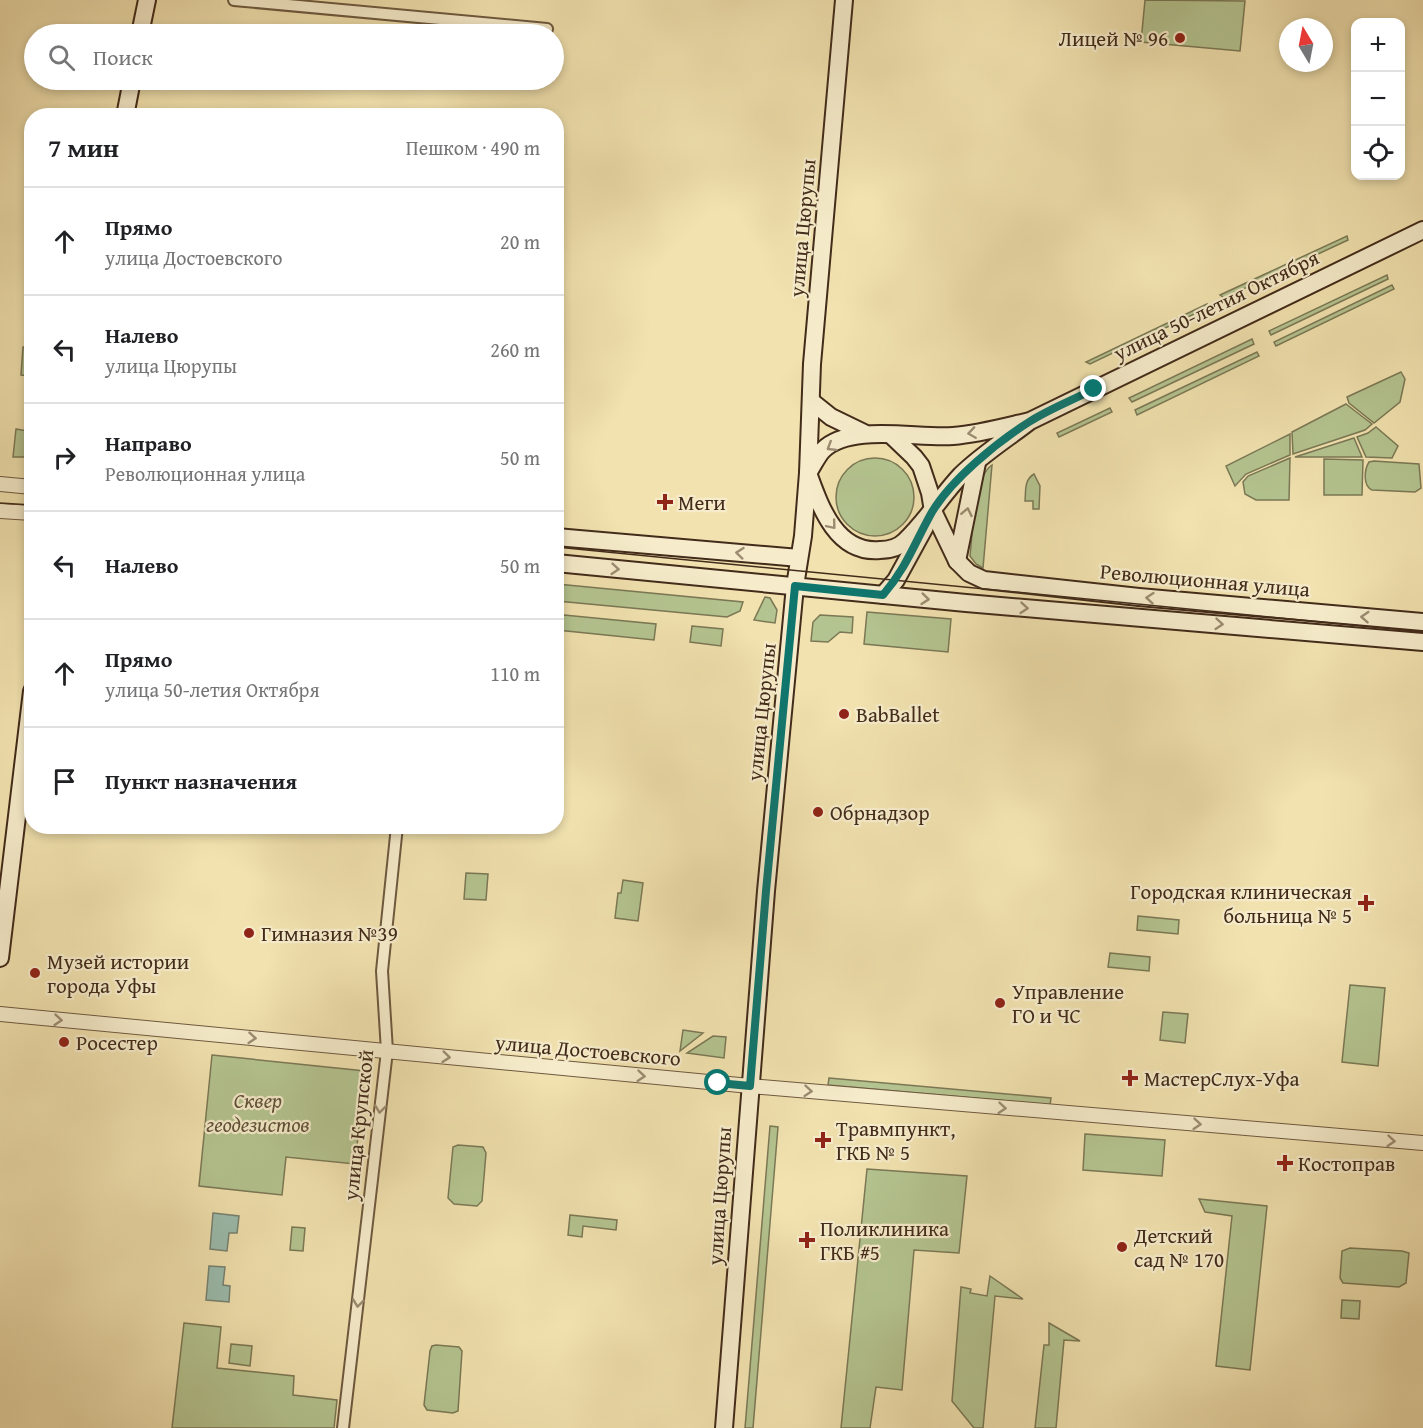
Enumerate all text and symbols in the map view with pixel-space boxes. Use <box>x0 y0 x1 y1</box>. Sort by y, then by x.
north arrow <box>1279 18 1333 72</box>
map controls <box>1351 18 1405 180</box>
button: + <box>1351 18 1405 72</box>
place label: Лицей № 96 <box>1059 23 1168 54</box>
search box <box>24 24 564 90</box>
marker: Лицей № 96 <box>1173 31 1187 45</box>
icon: search <box>45 41 78 74</box>
text: Поиск <box>93 41 153 73</box>
button: − <box>1351 72 1405 126</box>
button: locate <box>1351 126 1405 180</box>
text: 7 мин <box>48 128 119 167</box>
text: Пешком · 490 m <box>406 133 540 162</box>
street label: улица Цюрупы <box>780 157 824 299</box>
text: Прямо <box>105 211 172 243</box>
icon: ahead <box>48 225 81 258</box>
text: 20 m <box>500 227 540 256</box>
street label: улица 50-летия Октября <box>1107 242 1324 369</box>
text: улица Достоевского <box>105 243 282 272</box>
text: Налево <box>105 319 178 351</box>
icon: left <box>48 333 81 366</box>
text: 260 m <box>490 335 540 364</box>
text: улица Цюрупы <box>105 351 237 380</box>
route end <box>1080 375 1106 401</box>
text: Направо <box>105 427 192 459</box>
one-way arrow <box>968 427 977 439</box>
one-way arrow <box>827 439 837 451</box>
icon: right <box>48 441 81 474</box>
text: 50 m <box>500 443 540 472</box>
text: Революционная улица <box>105 459 305 488</box>
place label: Меги <box>678 487 726 518</box>
marker: Меги <box>656 493 674 511</box>
one-way arrow <box>960 507 973 517</box>
one-way arrow <box>825 518 836 529</box>
one-way arrow <box>736 547 745 560</box>
icon: left <box>48 549 81 582</box>
text: Налево <box>105 549 178 581</box>
text: 50 m <box>500 551 540 580</box>
street label: Революционная улица <box>1099 555 1311 605</box>
one-way arrow <box>610 562 619 575</box>
one-way arrow <box>920 592 929 605</box>
one-way arrow <box>1145 592 1154 605</box>
one-way arrow <box>1020 601 1029 614</box>
one-way arrow <box>1360 611 1369 624</box>
one-way arrow <box>1214 617 1223 630</box>
street label: улица Цюрупы <box>738 641 784 784</box>
text: Прямо <box>105 643 172 675</box>
icon: ahead <box>48 657 81 690</box>
text: 110 m <box>490 659 540 688</box>
text: улица 50-летия Октября <box>105 675 320 704</box>
place label: BabBallet <box>856 699 940 730</box>
marker: BabBallet <box>837 707 851 721</box>
icon: arrive <box>48 765 81 798</box>
text: Пункт назначения <box>105 765 297 797</box>
place label: Обрнадзор <box>830 797 930 828</box>
marker: Обрнадзор <box>811 805 825 819</box>
place label: Городская клиническая больница № 5 <box>1130 876 1352 931</box>
marker: Городская клиническая больница № 5 <box>1357 894 1375 912</box>
place label: Гимназия №39 <box>261 918 398 949</box>
marker: Гимназия №39 <box>242 926 256 940</box>
place label: Музей истории города Уфы <box>47 946 189 1001</box>
marker: Музей истории города Уфы <box>28 966 42 980</box>
place label: Управление ГО и ЧС <box>1012 976 1124 1031</box>
marker: Управление ГО и ЧС <box>993 996 1007 1010</box>
one-way arrow <box>54 1013 63 1026</box>
street label: улица Достоевского <box>493 1026 682 1074</box>
place label: Росестер <box>76 1027 158 1058</box>
one-way arrow <box>248 1031 257 1044</box>
marker: Росестер <box>57 1035 71 1049</box>
street label: улица Крупской <box>335 1048 381 1203</box>
one-way arrow <box>442 1050 451 1063</box>
place label: МастерСлух-Уфа <box>1144 1063 1300 1094</box>
one-way arrow <box>636 1069 645 1082</box>
route start <box>704 1069 730 1095</box>
marker: МастерСлух-Уфа <box>1121 1069 1139 1087</box>
one-way arrow <box>804 1084 813 1097</box>
park label: Сквер геодезистов <box>206 1085 310 1140</box>
one-way arrow <box>998 1101 1007 1114</box>
one-way arrow <box>374 1105 387 1114</box>
place label: Травмпункт, ГКБ № 5 <box>836 1113 955 1168</box>
one-way arrow <box>1192 1117 1201 1130</box>
street label: улица Цюрупы <box>699 1125 739 1267</box>
marker: Травмпункт, ГКБ № 5 <box>814 1131 832 1149</box>
one-way arrow <box>1386 1134 1395 1147</box>
place label: Костоправ <box>1298 1148 1395 1179</box>
marker: Костоправ <box>1276 1154 1294 1172</box>
place label: Поликлиника ГКБ #5 <box>820 1213 949 1268</box>
place label: Детский сад № 170 <box>1133 1220 1224 1275</box>
marker: Поликлиника ГКБ #5 <box>798 1231 816 1249</box>
marker: Детский сад № 170 <box>1115 1240 1129 1254</box>
one-way arrow <box>352 1299 364 1308</box>

